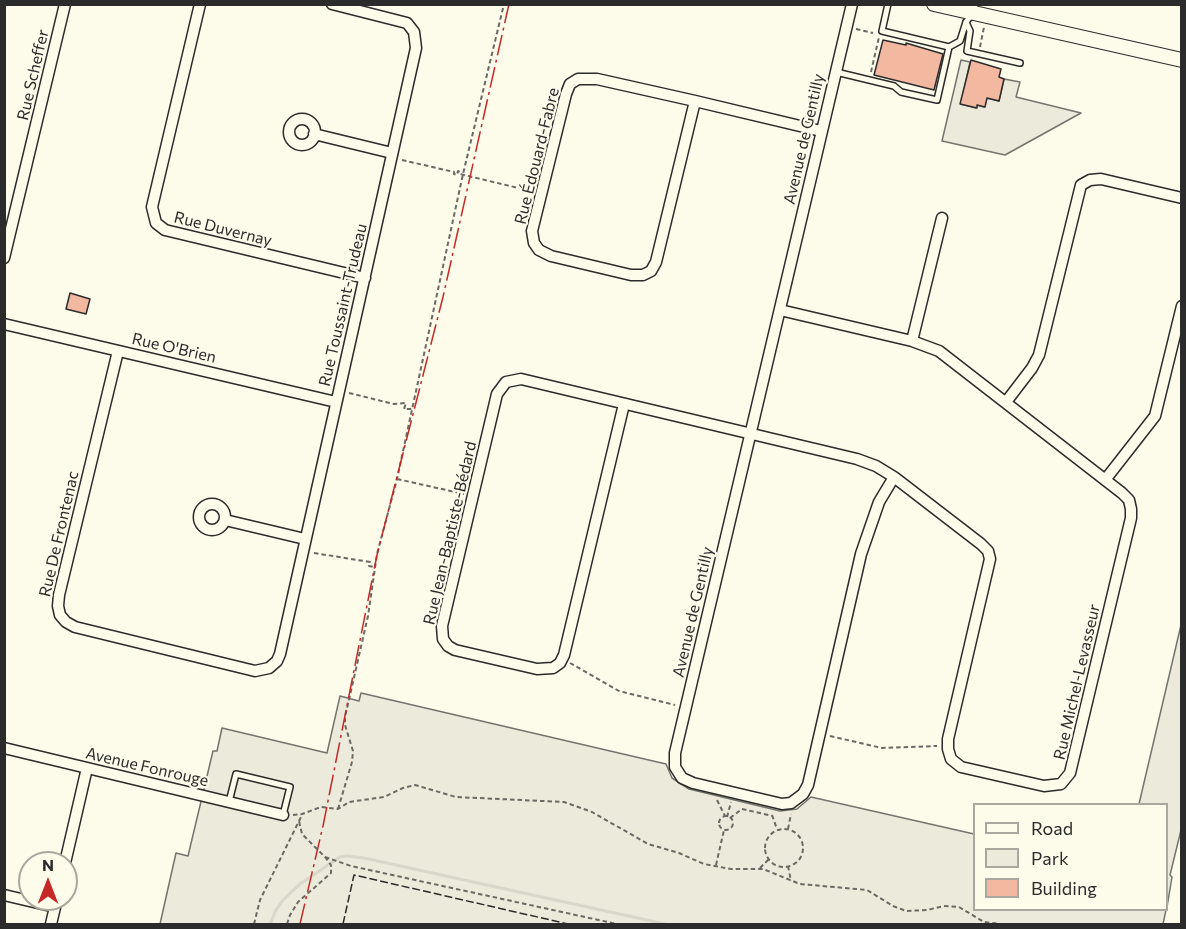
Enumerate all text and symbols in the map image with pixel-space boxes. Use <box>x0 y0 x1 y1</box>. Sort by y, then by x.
street label: Rue Scheffer <box>13 28 53 122</box>
street label: Avenue de Gentilly <box>780 72 828 206</box>
street label: Rue Édouard-Fabre <box>511 86 563 226</box>
street label: Rue Duvernay <box>172 208 274 250</box>
street label: Rue Toussaint-Trudeau <box>315 222 371 388</box>
street label: Rue O'Brien <box>130 329 218 367</box>
street label: Rue Jean-Baptiste-Bédard <box>420 439 480 627</box>
street label: Rue De Frontenac <box>35 469 83 599</box>
street label: Avenue de Gentilly <box>669 545 717 679</box>
street label: Rue Michel-Levasseur <box>1050 602 1104 762</box>
street label: Avenue Fonrouge <box>84 744 210 790</box>
legend <box>973 803 1168 911</box>
text: Road <box>1031 817 1073 839</box>
text: Park <box>1031 847 1069 869</box>
north arrow <box>18 851 78 911</box>
text: N <box>42 855 54 874</box>
text: Building <box>1031 877 1097 899</box>

